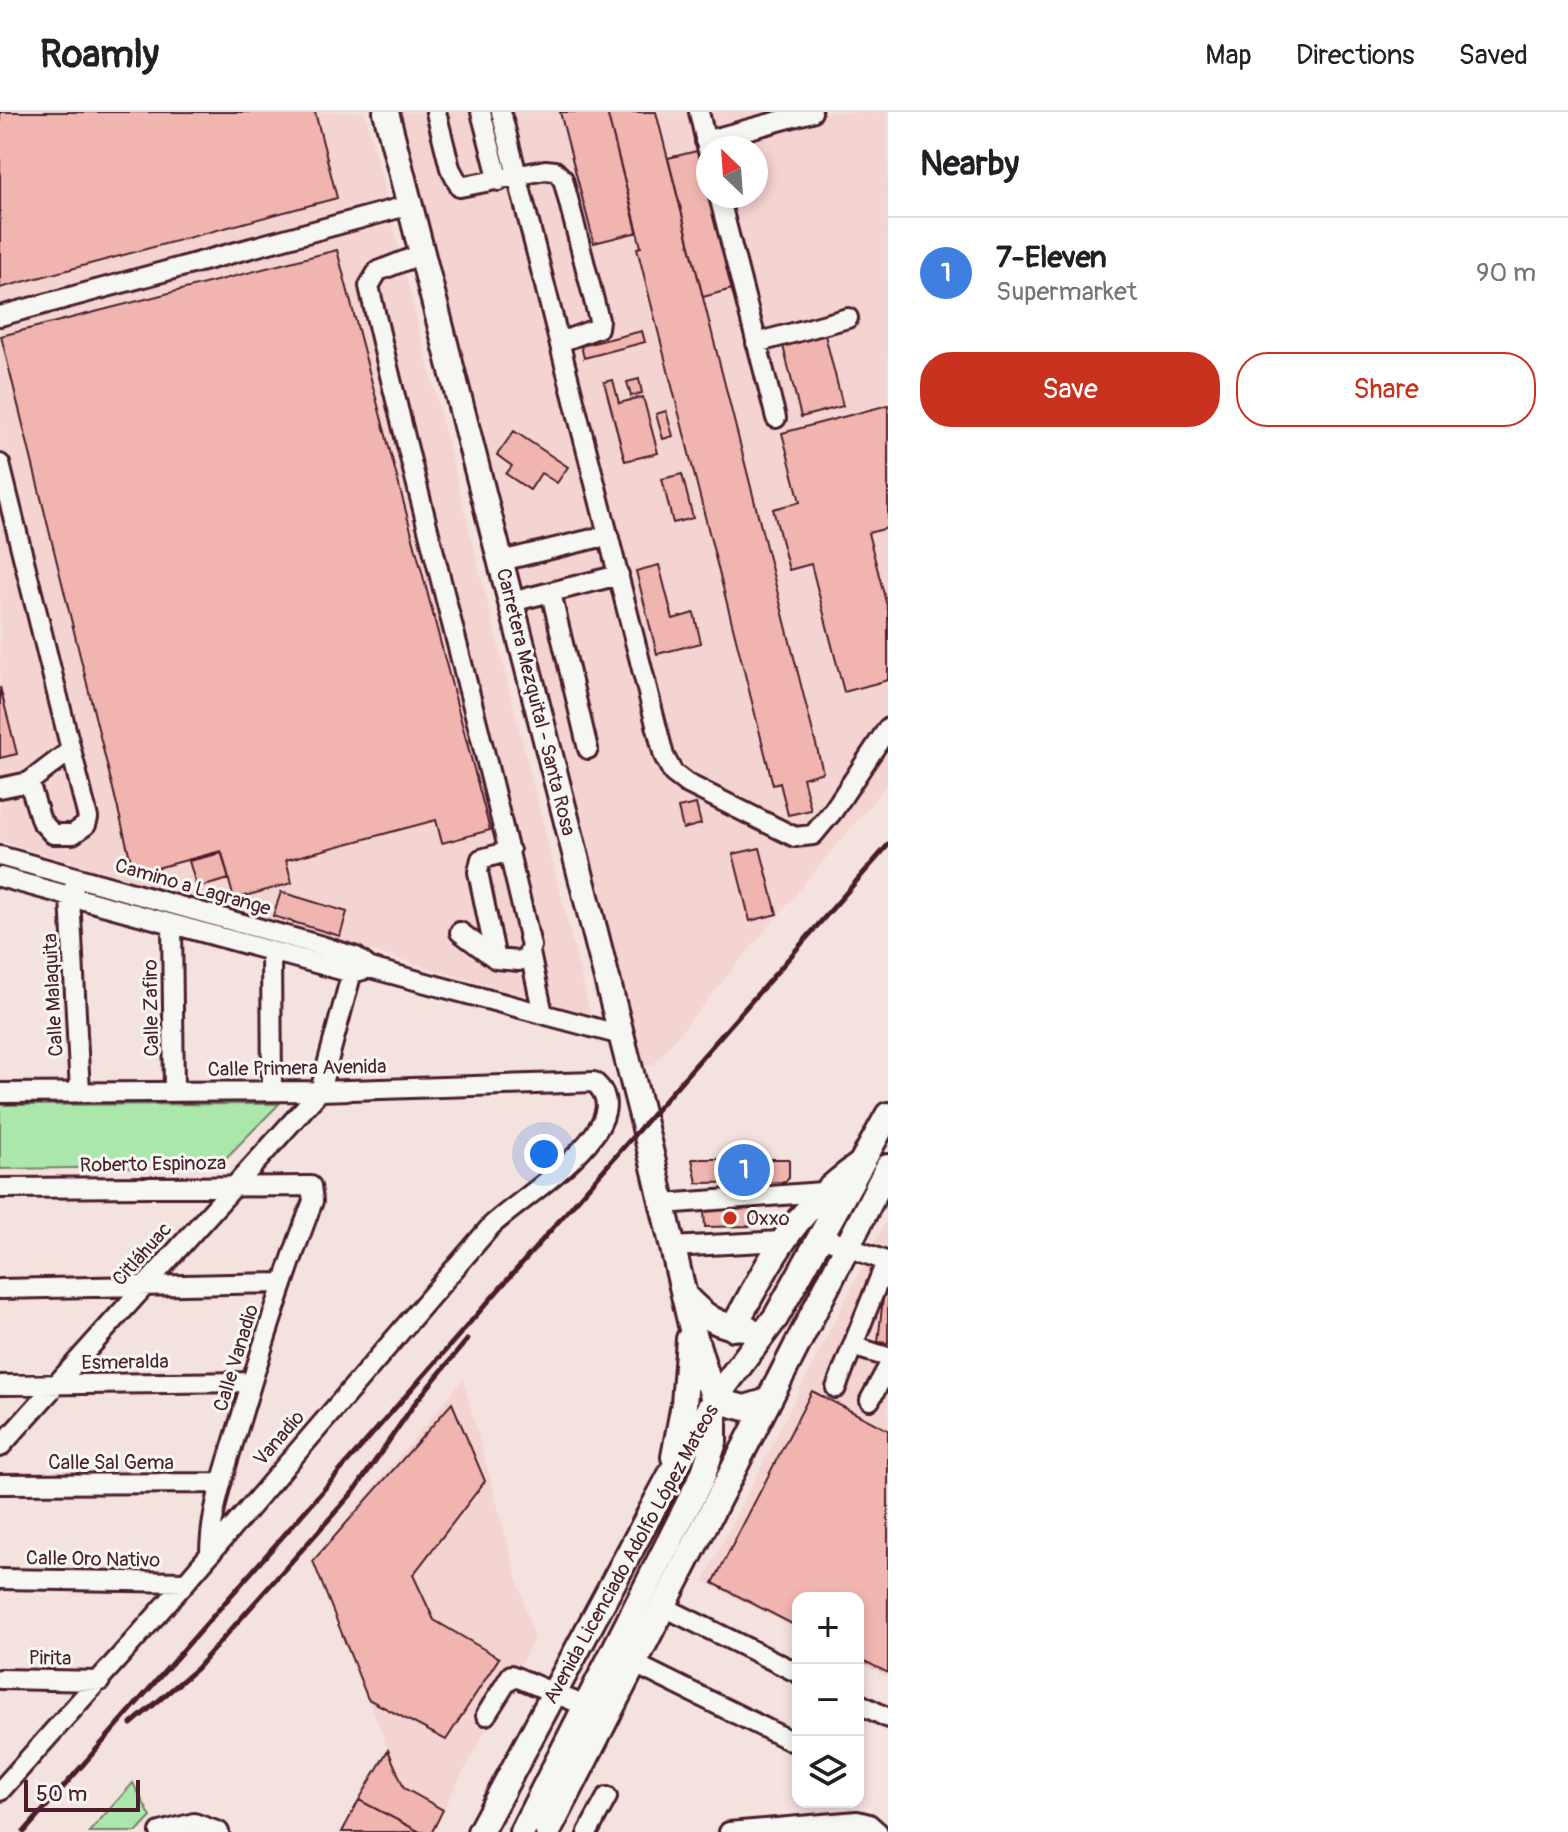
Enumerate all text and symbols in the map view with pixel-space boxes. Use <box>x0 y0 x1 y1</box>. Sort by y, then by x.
text: Roamly <box>40 31 159 79</box>
text: Map <box>1205 38 1252 73</box>
text: Directions <box>1296 38 1415 73</box>
text: Saved <box>1459 38 1528 73</box>
north arrow <box>696 136 768 208</box>
text: Nearby <box>920 143 1019 186</box>
text: 7-Eleven <box>996 239 1107 276</box>
text: 1 <box>941 257 951 289</box>
text: 90 m <box>1476 257 1536 289</box>
text: Supermarket <box>996 276 1137 308</box>
button: Save <box>920 352 1220 427</box>
button: Share <box>1236 352 1536 427</box>
street label: Carretera Mezquital - Santa Rosa <box>491 566 581 838</box>
street label: Camino a Lagrange <box>112 853 274 921</box>
street label: Calle Malaquita <box>37 933 69 1057</box>
street label: Calle Zafiro <box>138 959 164 1057</box>
street label: Calle Primera Avenida <box>207 1054 387 1082</box>
your location <box>524 1134 564 1174</box>
pin: 1 <box>718 1140 770 1200</box>
street label: Roberto Espinoza <box>79 1150 227 1178</box>
place label: Oxxo <box>746 1206 790 1231</box>
marker: Oxxo <box>721 1209 739 1227</box>
street label: Citláhuac <box>107 1217 177 1291</box>
street label: Calle Vanadio <box>208 1301 264 1415</box>
street label: Esmeralda <box>81 1349 169 1375</box>
street label: Avenida Licenciado Adolfo López Mateos <box>538 1400 724 1708</box>
street label: Vanadio <box>248 1405 310 1471</box>
street label: Calle Sal Gema <box>48 1450 174 1475</box>
street label: Calle Oro Nativo <box>26 1545 160 1573</box>
map controls <box>792 1592 864 1808</box>
button: + <box>792 1592 864 1664</box>
street label: Pirita <box>28 1645 72 1671</box>
button: − <box>792 1664 864 1736</box>
button: layers <box>792 1736 864 1808</box>
scale bar <box>24 1776 140 1812</box>
text: 50 m <box>36 1780 87 1808</box>

